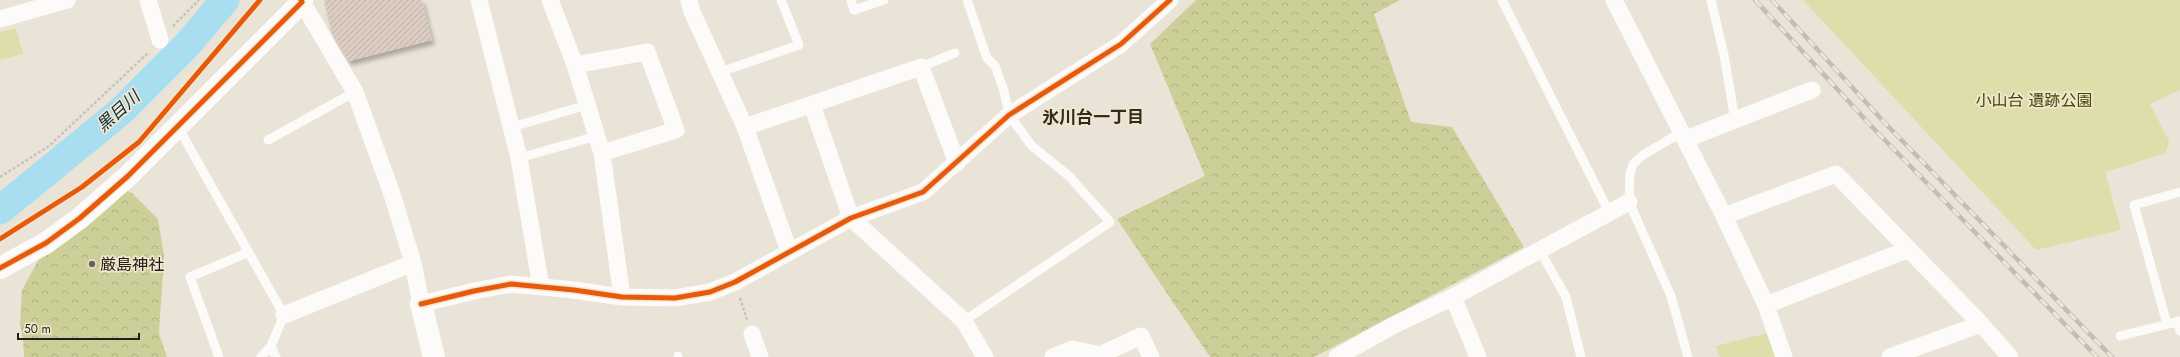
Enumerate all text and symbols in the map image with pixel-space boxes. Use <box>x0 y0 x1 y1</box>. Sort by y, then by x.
water label: 黒目川 <box>91 84 146 137</box>
park label: 小山台 遺跡公園 <box>1976 89 2092 112</box>
district label: 氷川台一丁目 <box>1042 105 1144 129</box>
place label: 厳島神社 <box>100 253 164 276</box>
marker: 厳島神社 <box>87 259 97 269</box>
scale bar <box>18 315 139 341</box>
text: 50 m <box>24 320 51 338</box>

